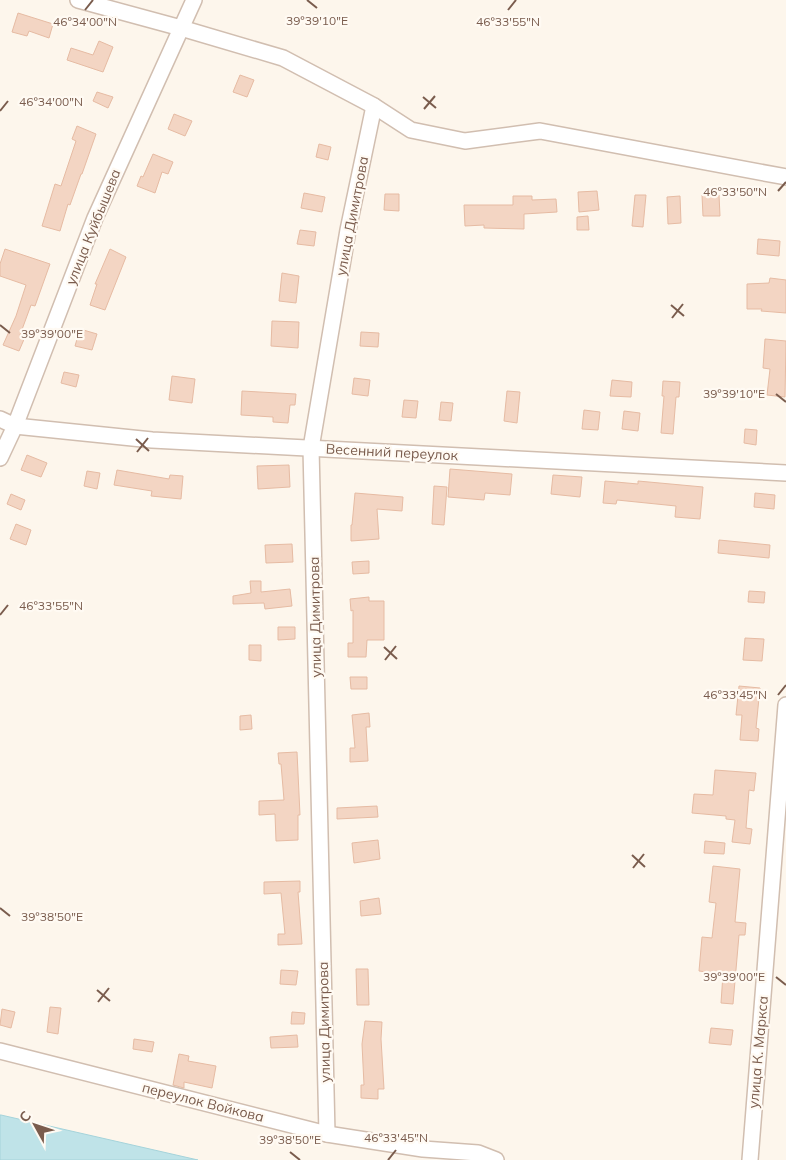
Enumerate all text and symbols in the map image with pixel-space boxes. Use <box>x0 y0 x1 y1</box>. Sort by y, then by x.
text: 39°39'10"E <box>286 13 348 28</box>
text: 46°34'00"N <box>53 14 117 29</box>
text: 46°33'55"N <box>476 14 540 29</box>
text: 46°34'00"N <box>19 94 83 109</box>
street label: улица Димитрова <box>332 155 372 277</box>
street label: улица Куйбышева <box>62 166 124 288</box>
text: 46°33'50"N <box>703 184 767 199</box>
text: 39°39'00"E <box>21 326 83 341</box>
text: 39°39'10"E <box>703 386 765 401</box>
street label: Весенний переулок <box>325 440 459 464</box>
street label: улица Димитрова <box>305 556 325 678</box>
text: 46°33'55"N <box>19 598 83 613</box>
text: 46°33'45"N <box>703 687 767 702</box>
text: 39°38'50"E <box>21 909 83 924</box>
street label: улица Димитрова <box>314 961 334 1083</box>
text: 39°39'00"E <box>703 969 765 984</box>
street label: улица К. Маркса <box>744 995 772 1109</box>
street label: переулок Войкова <box>140 1078 266 1126</box>
north arrow <box>10 1100 60 1150</box>
text: С <box>15 1107 35 1126</box>
text: 46°33'45"N <box>364 1130 428 1145</box>
text: 39°38'50"E <box>259 1132 321 1147</box>

